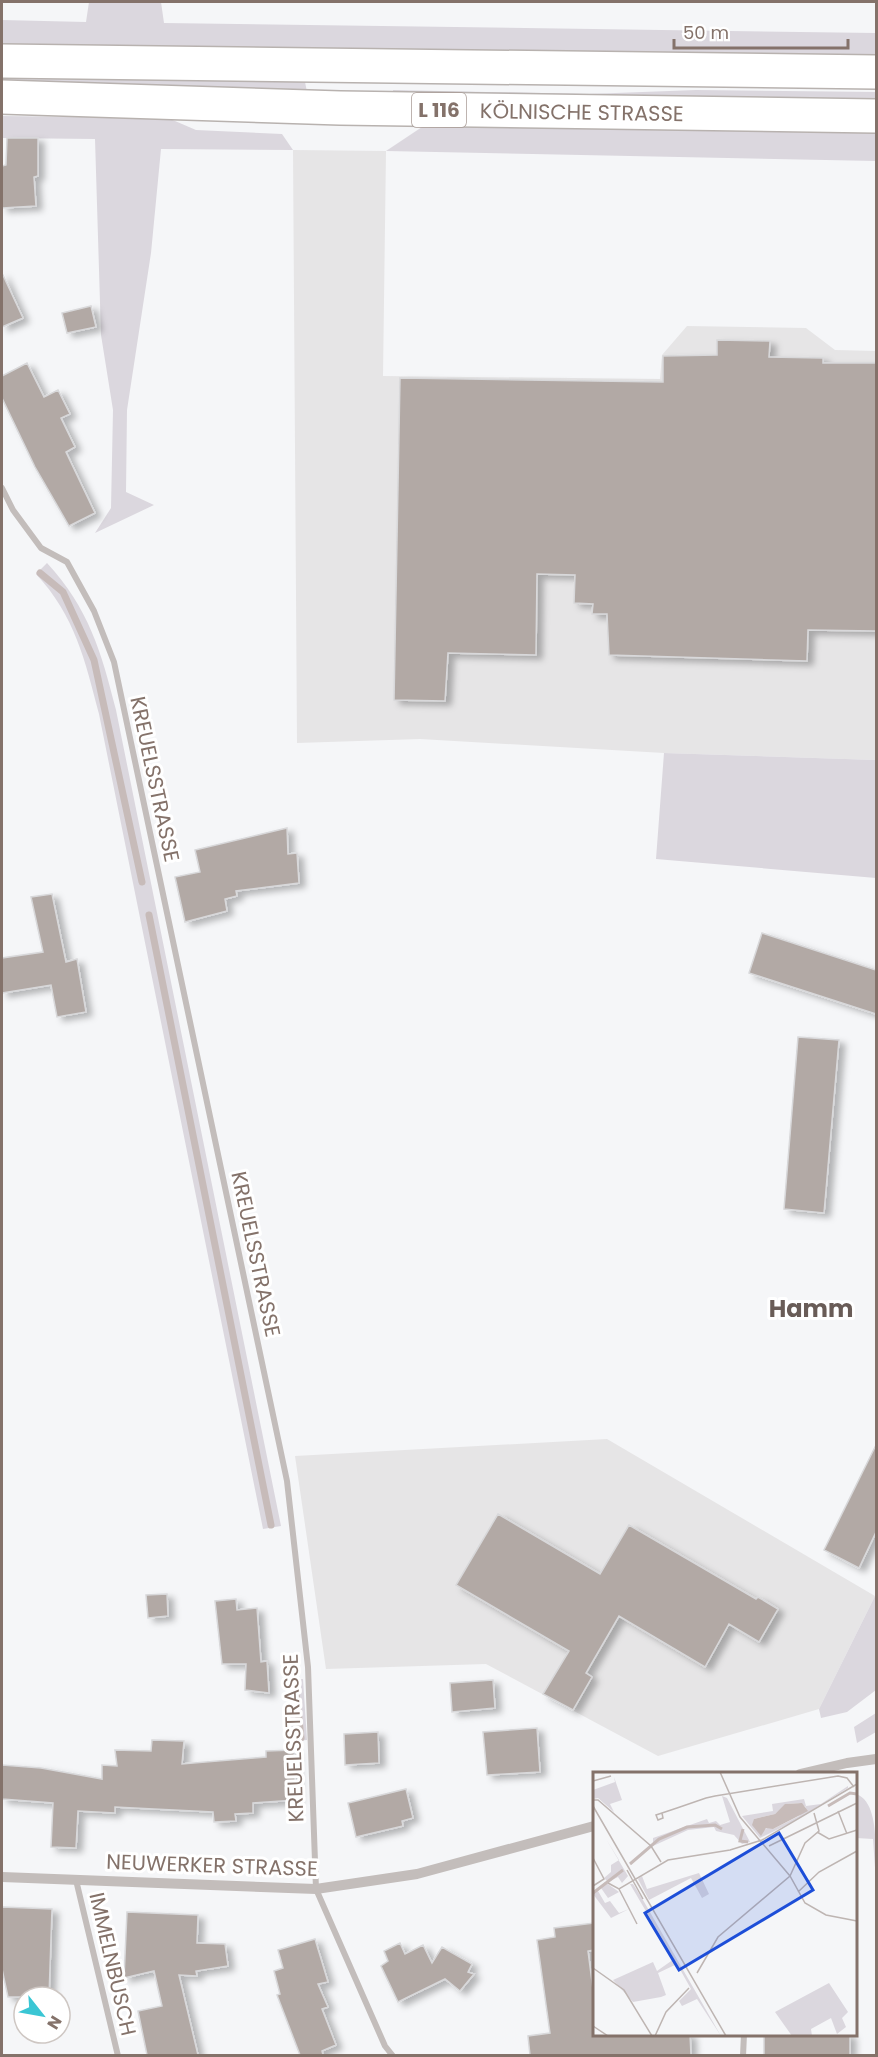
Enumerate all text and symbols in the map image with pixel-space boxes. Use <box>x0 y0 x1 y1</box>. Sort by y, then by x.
scale bar <box>674 12 848 50</box>
text: 50 m <box>683 20 729 45</box>
road number: L 116 <box>412 93 466 127</box>
street label: KÖLNISCHE STRASSE <box>480 96 684 128</box>
street label: KREUELSSTRASSE <box>123 694 187 864</box>
street label: KREUELSSTRASSE <box>224 1169 288 1339</box>
district label: Hamm <box>769 1292 853 1325</box>
street label: KREUELSSTRASSE <box>276 1653 310 1823</box>
inset map <box>593 1772 857 2036</box>
street label: NEUWERKER STRASSE <box>106 1847 318 1883</box>
street label: IMMELNBUSCH <box>82 1890 144 2038</box>
north arrow <box>12 1985 72 2045</box>
text: N <box>41 2011 67 2034</box>

